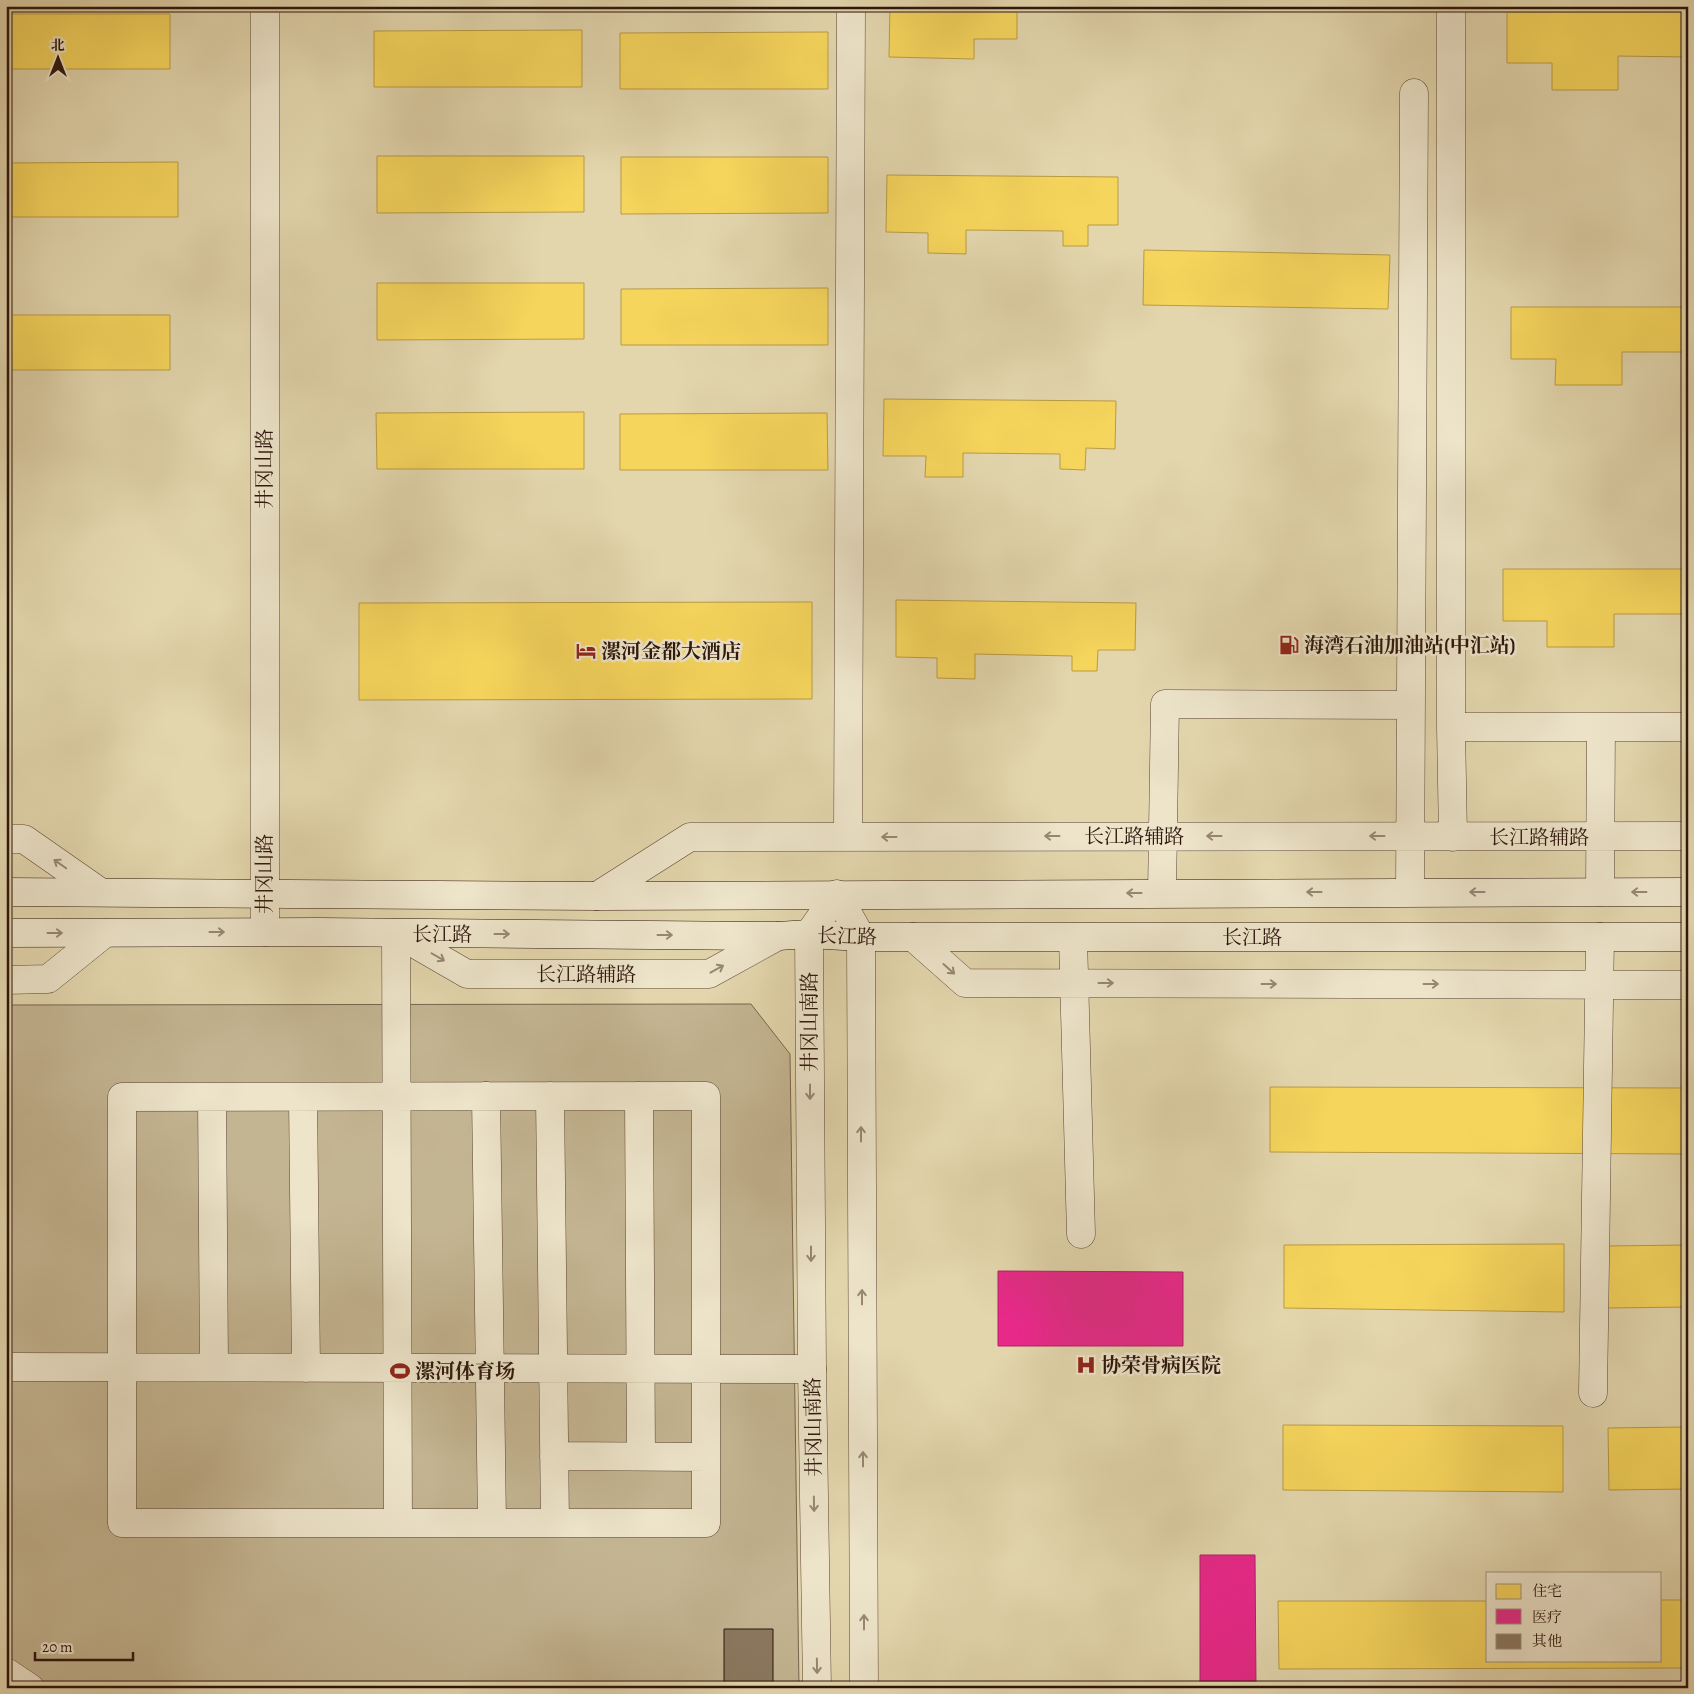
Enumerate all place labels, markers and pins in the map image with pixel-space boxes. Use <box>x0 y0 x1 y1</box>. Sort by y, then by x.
place label: 海湾石油加油站(中汇站) <box>1304 632 1516 659</box>
fuel station icon: 海湾石油加油站(中汇站) <box>1278 634 1300 656</box>
place label: 漯河金都大酒店 <box>601 638 741 665</box>
hotel icon: 漯河金都大酒店 <box>575 640 597 662</box>
place label: 协荣骨病医院 <box>1101 1352 1221 1379</box>
hospital icon: 协荣骨病医院 <box>1075 1354 1097 1376</box>
place label: 漯河体育场 <box>415 1358 515 1385</box>
sports icon: 漯河体育场 <box>389 1360 411 1382</box>

